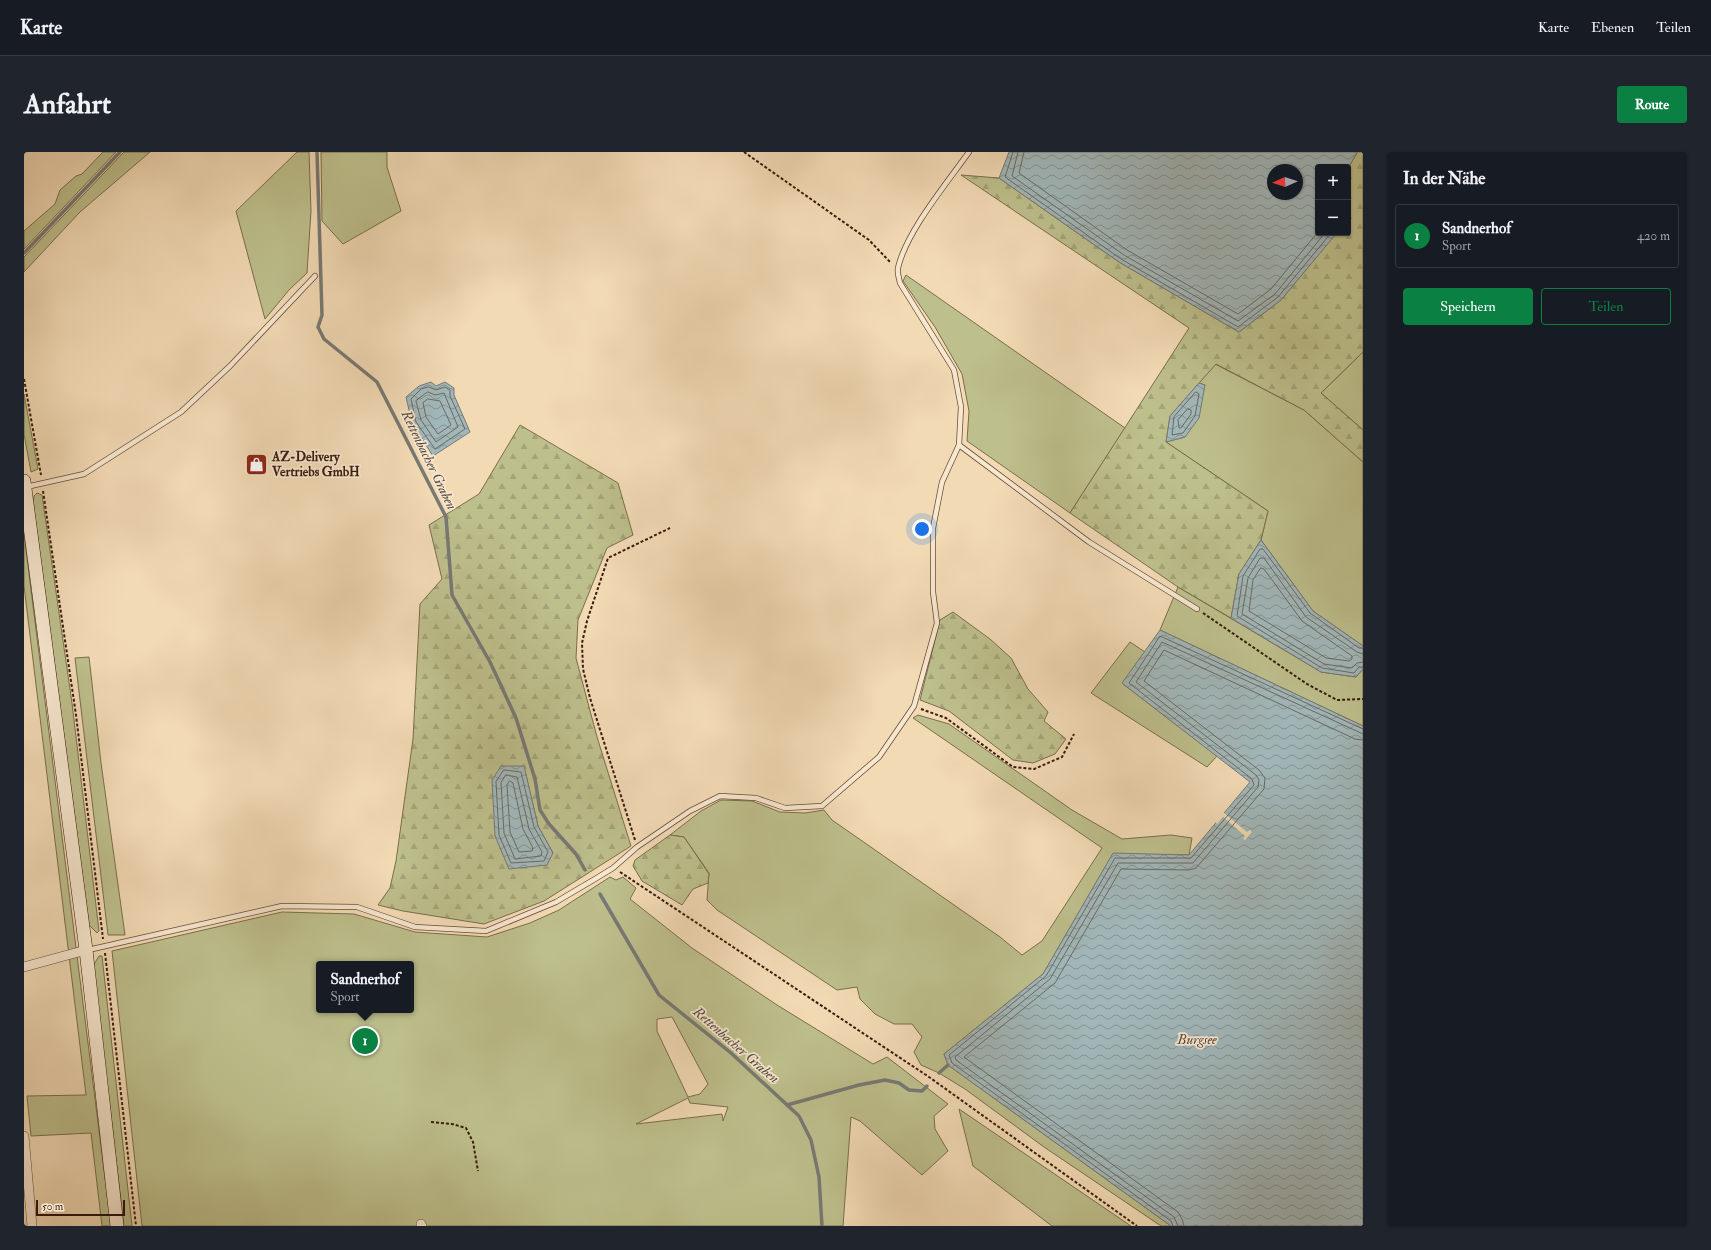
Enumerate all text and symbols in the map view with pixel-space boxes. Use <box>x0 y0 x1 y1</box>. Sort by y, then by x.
text: Karte <box>20 16 62 40</box>
text: Karte <box>1538 19 1569 36</box>
text: Ebenen <box>1591 19 1634 36</box>
text: Teilen <box>1656 19 1691 36</box>
button: Route <box>1617 86 1687 123</box>
text: Anfahrt <box>24 87 111 122</box>
north arrow <box>1267 164 1303 200</box>
map controls <box>1315 164 1351 236</box>
button: + <box>1315 164 1351 200</box>
text: In der Nähe <box>1403 168 1485 189</box>
button: − <box>1315 200 1351 236</box>
text: Sandnerhof <box>1442 219 1511 238</box>
text: 1 <box>1415 228 1419 244</box>
text: 420 m <box>1637 228 1670 244</box>
text: Sport <box>1442 238 1471 254</box>
button: Speichern <box>1403 288 1533 325</box>
button: Teilen <box>1541 288 1671 325</box>
water label: Rettenbacher Graben <box>397 407 461 513</box>
place label: AZ-Delivery Vertriebs GmbH <box>271 449 360 480</box>
shop icon: AZ-Delivery Vertriebs GmbH <box>243 451 269 477</box>
your location <box>912 519 932 539</box>
popup <box>316 961 414 1013</box>
text: Sandnerhof <box>330 970 400 989</box>
text: Sport <box>330 989 360 1005</box>
water label: Rettenbacher Graben <box>689 1002 783 1087</box>
pin: 1 <box>352 1026 378 1056</box>
water label: Burgsee <box>1176 1031 1217 1048</box>
scale bar <box>36 1198 125 1217</box>
text: 50 m <box>42 1200 63 1213</box>

